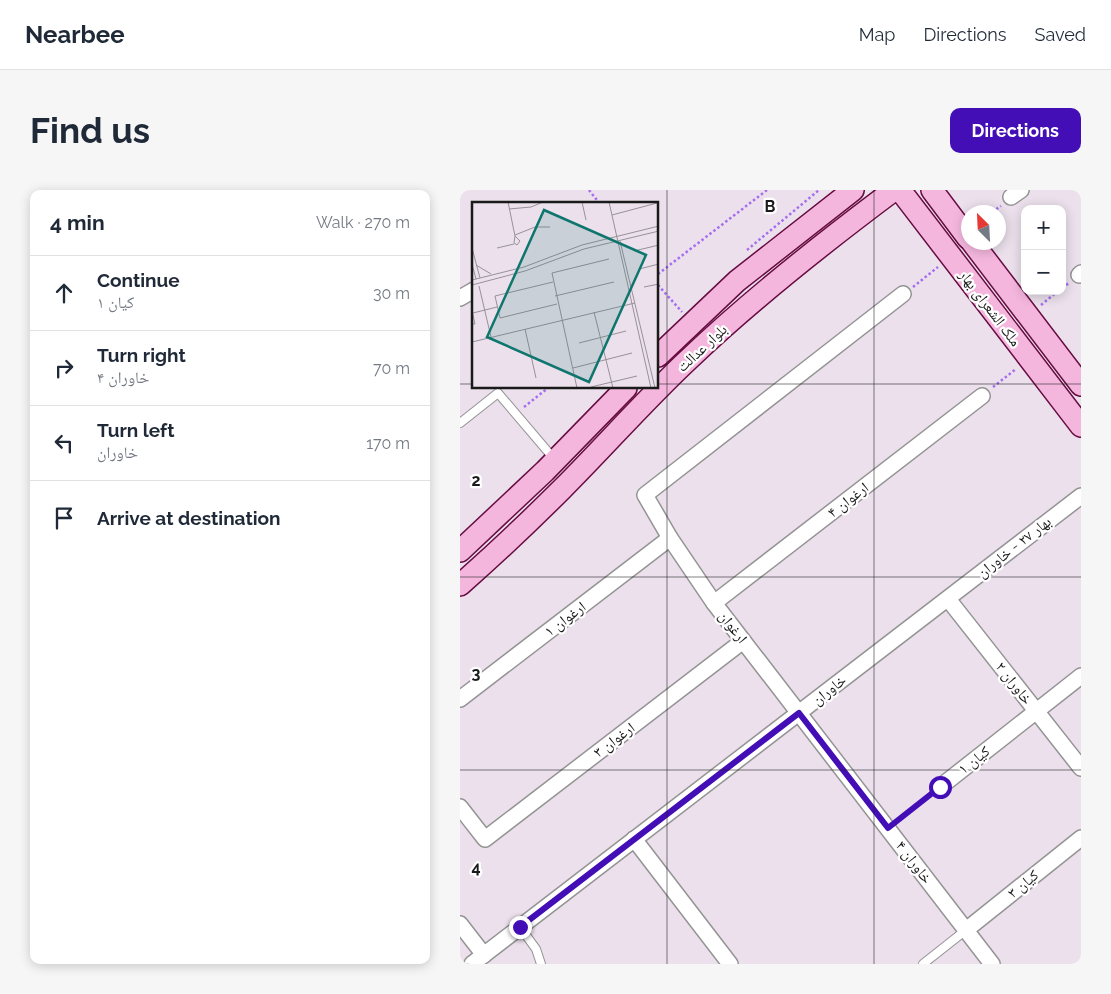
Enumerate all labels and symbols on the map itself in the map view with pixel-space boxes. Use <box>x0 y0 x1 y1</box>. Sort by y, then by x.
text: B <box>765 197 776 216</box>
inset map <box>472 202 659 389</box>
north arrow <box>961 205 1006 250</box>
street label: ملک الشعرای بهار <box>954 265 1025 350</box>
street label: بلوار عدالت <box>673 320 731 376</box>
text: 2 <box>471 471 481 490</box>
street label: ارغوان ۴ <box>824 478 873 522</box>
street label: بهار ۲۷ - خاوران <box>973 512 1055 582</box>
street label: ارغوان ۱ <box>541 598 590 641</box>
street label: ارغوان <box>714 607 751 647</box>
street label: خاوران ۲ <box>991 658 1036 709</box>
text: 3 <box>472 664 481 683</box>
street label: خاوران <box>808 671 851 710</box>
street label: ارغوان ۳ <box>590 719 639 762</box>
street label: کیان ۱ <box>955 742 994 779</box>
route start <box>929 776 952 799</box>
street label: خاوران ۴ <box>891 837 936 888</box>
text: 4 <box>471 858 481 877</box>
street label: کیان ۳ <box>1004 866 1043 903</box>
route end <box>509 916 532 939</box>

